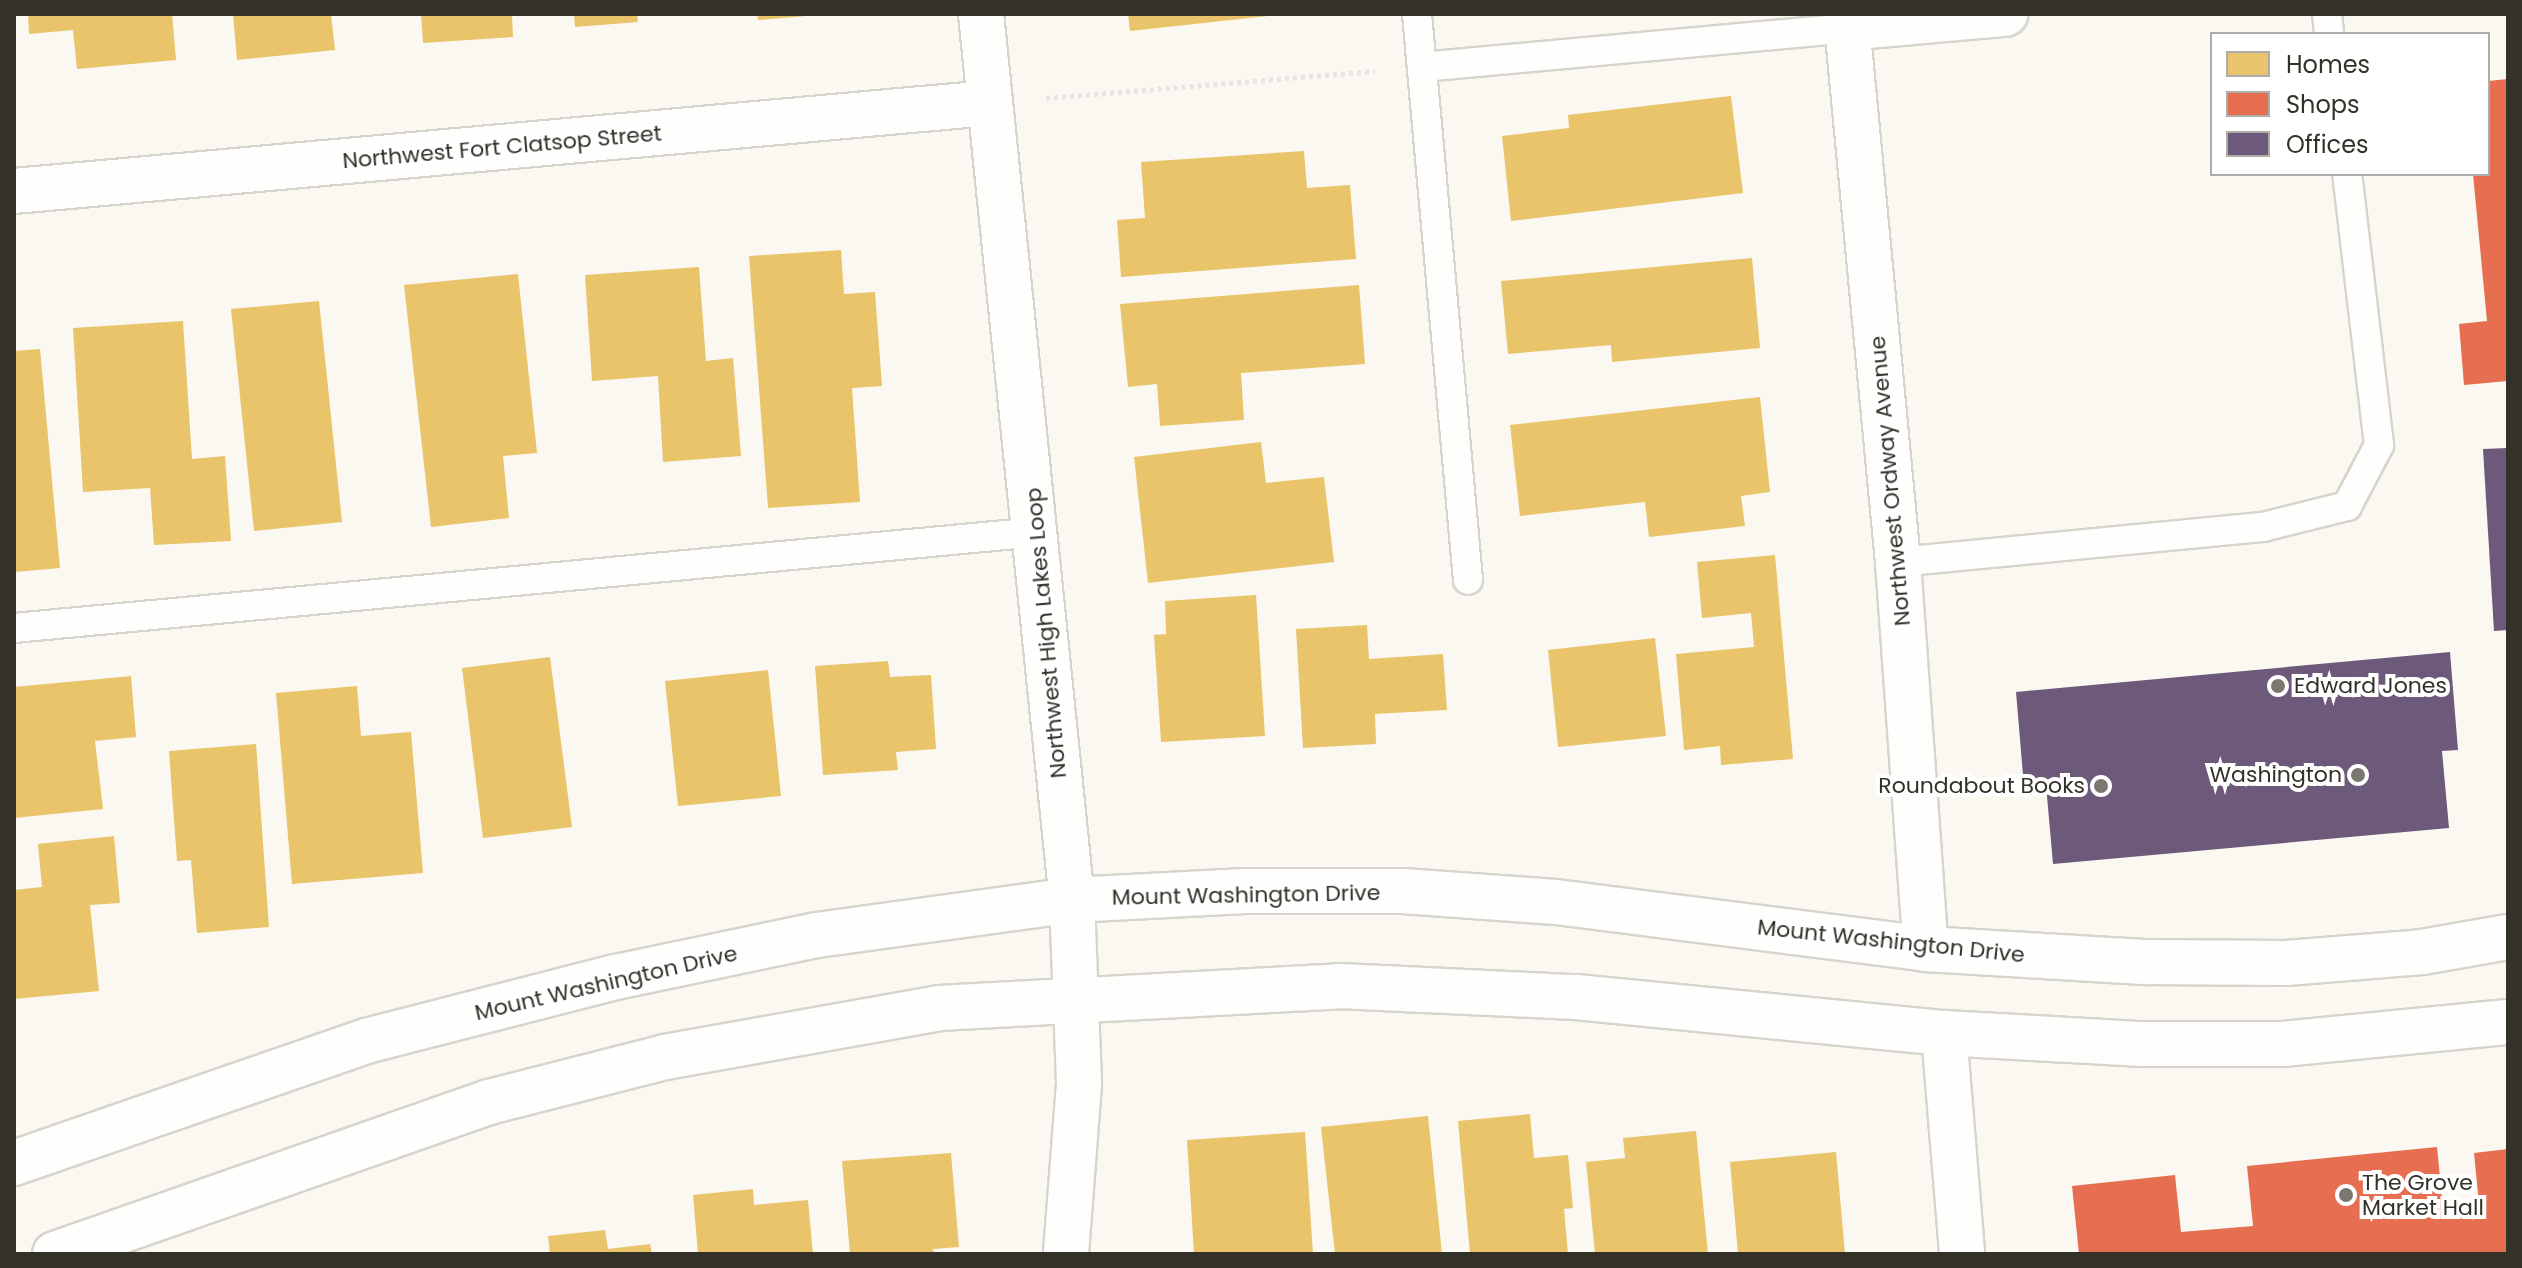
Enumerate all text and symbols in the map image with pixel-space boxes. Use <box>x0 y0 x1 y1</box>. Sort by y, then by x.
legend <box>2210 32 2490 176</box>
text: Homes <box>2286 48 2370 81</box>
text: Shops <box>2286 88 2360 121</box>
street label: Northwest Fort Clatsop Street <box>341 120 663 174</box>
text: Offices <box>2286 128 2369 161</box>
street label: Northwest Ordway Avenue <box>1864 335 1916 627</box>
street label: Northwest High Lakes Loop <box>1020 487 1072 779</box>
place label: Edward Jones <box>2294 673 2447 699</box>
marker: Edward Jones <box>2269 677 2287 695</box>
place label: Washington <box>2210 762 2342 788</box>
marker: Washington <box>2349 766 2367 784</box>
place label: Roundabout Books <box>1878 773 2085 799</box>
marker: Roundabout Books <box>2092 777 2110 795</box>
street label: Mount Washington Drive <box>1112 879 1380 911</box>
street label: Mount Washington Drive <box>1756 914 2026 968</box>
street label: Mount Washington Drive <box>472 940 740 1026</box>
place label: The Grove Market Hall <box>2362 1169 2484 1220</box>
marker: The Grove Market Hall <box>2337 1186 2355 1204</box>

